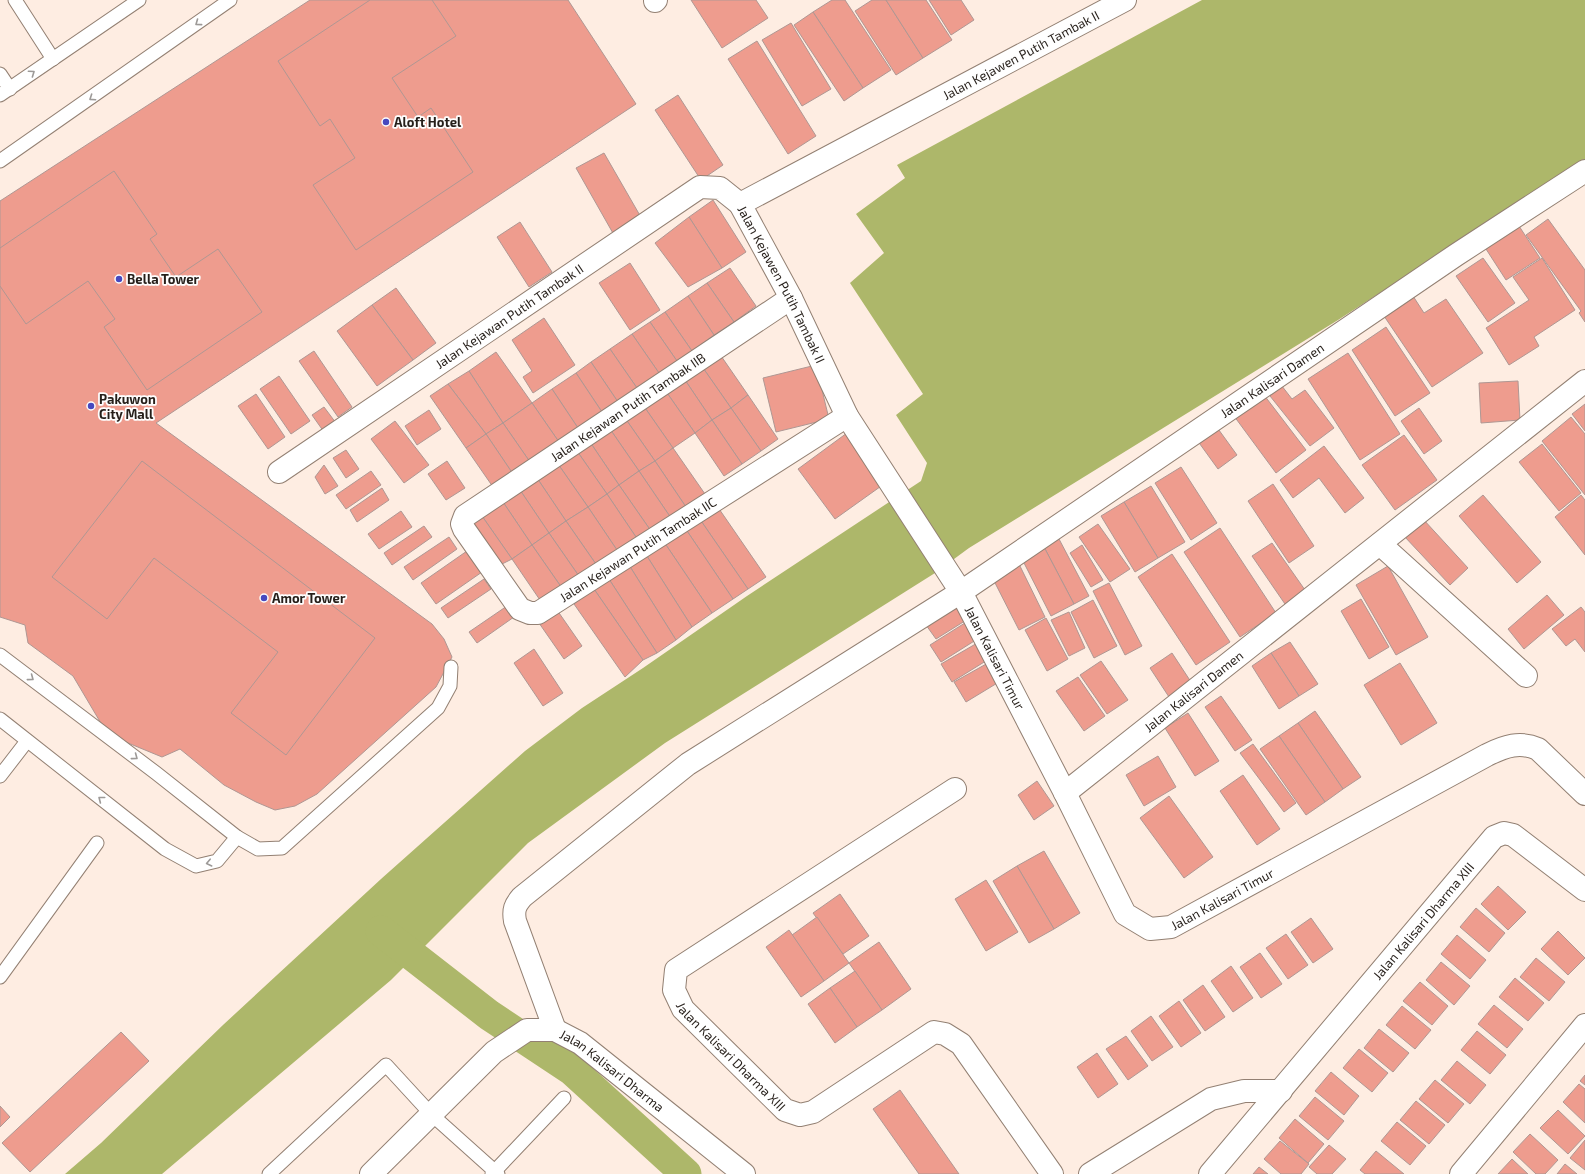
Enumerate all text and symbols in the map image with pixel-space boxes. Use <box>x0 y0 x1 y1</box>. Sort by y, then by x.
street label: Jalan Kejawen Putih Tambak II <box>940 7 1102 103</box>
one-way arrow <box>195 18 202 26</box>
one-way arrow <box>28 71 35 78</box>
one-way arrow <box>89 93 96 101</box>
place label: Aloft Hotel <box>394 114 462 130</box>
marker: Aloft Hotel <box>381 117 391 127</box>
street label: Jalan Kejawen Putih Tambak II <box>734 203 829 366</box>
street label: Jalan Kejawan Putih Tambak II <box>432 260 586 372</box>
place label: Bella Tower <box>127 271 200 287</box>
marker: Bella Tower <box>114 274 124 284</box>
street label: Jalan Kalisari Damen <box>1217 339 1327 421</box>
street label: Jalan Kejawan Putih Tambak IIB <box>548 349 708 465</box>
place label: Pakuwon City Mall <box>99 391 156 422</box>
marker: Pakuwon City Mall <box>86 401 96 411</box>
street label: Jalan Kejawan Putih Tambak IIC <box>557 493 719 605</box>
place label: Amor Tower <box>272 590 346 606</box>
marker: Amor Tower <box>259 593 269 603</box>
street label: Jalan Kalisari Timur <box>962 603 1028 712</box>
street label: Jalan Kalisari Damen <box>1141 647 1246 735</box>
one-way arrow <box>27 674 34 681</box>
one-way arrow <box>130 752 137 759</box>
one-way arrow <box>98 796 105 803</box>
one-way arrow <box>206 858 212 866</box>
street label: Jalan Kalisari Dharma XIII <box>1369 859 1477 983</box>
street label: Jalan Kalisari Timur <box>1168 865 1276 933</box>
street label: Jalan Kalisari Dharma XIII <box>673 999 789 1114</box>
street label: Jalan Kalisari Dharma <box>557 1026 667 1115</box>

